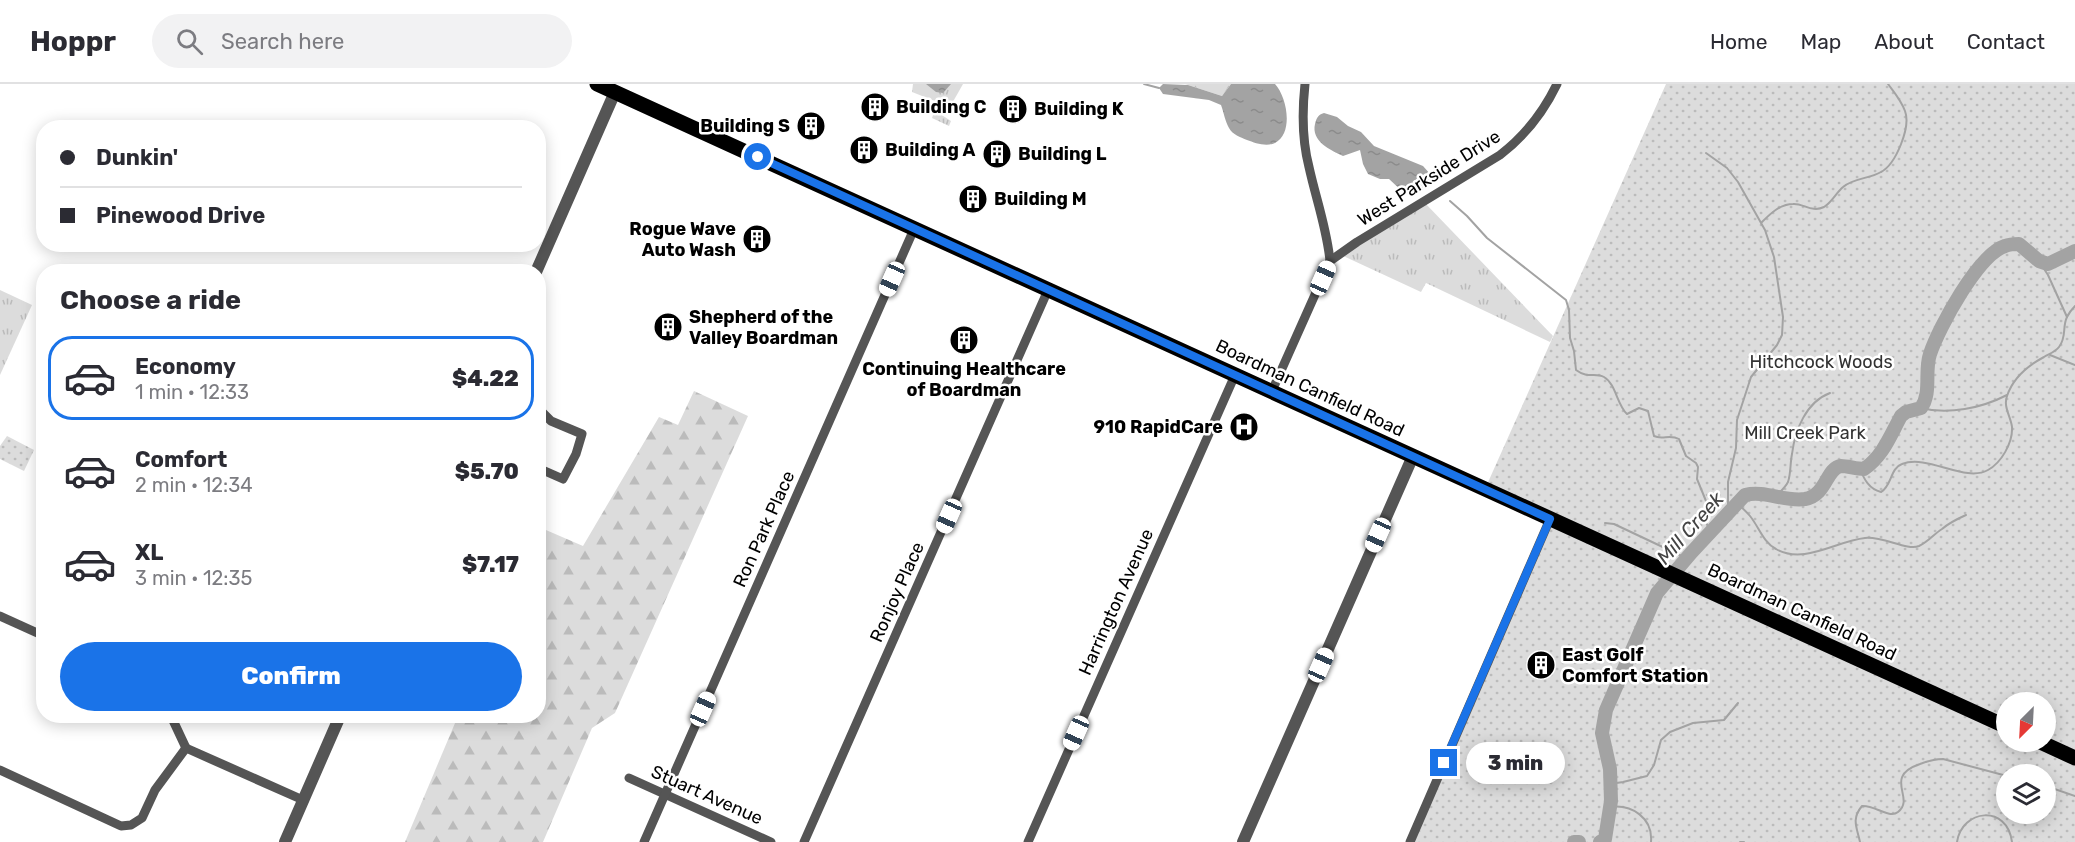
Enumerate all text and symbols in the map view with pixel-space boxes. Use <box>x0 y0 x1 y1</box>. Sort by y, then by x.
search box <box>152 14 572 68</box>
text: Hoppr <box>30 25 116 58</box>
icon: search <box>173 25 206 58</box>
text: Search here <box>221 28 344 55</box>
text: Home <box>1710 29 1767 54</box>
text: Map <box>1800 29 1841 54</box>
text: About <box>1874 29 1934 54</box>
text: Contact <box>1967 29 2045 54</box>
building icon: Building C <box>859 91 891 123</box>
building icon: Building K <box>997 93 1029 125</box>
place label: Building C <box>896 96 987 118</box>
place label: Building K <box>1034 98 1124 120</box>
building icon: Building S <box>795 110 827 142</box>
place label: Building S <box>700 115 790 137</box>
street label: West Parkside Drive <box>1354 125 1504 231</box>
building icon: Building A <box>848 134 880 166</box>
building icon: Building L <box>981 138 1013 170</box>
place label: Building A <box>885 139 975 161</box>
route start <box>744 143 771 170</box>
place label: Building L <box>1018 143 1107 165</box>
text: Dunkin' <box>96 144 178 171</box>
building icon: Building M <box>957 183 989 215</box>
place label: Building M <box>994 188 1087 210</box>
text: Pinewood Drive <box>96 202 265 229</box>
place label: Rogue Wave Auto Wash <box>629 218 736 261</box>
building icon: Rogue Wave Auto Wash <box>741 223 773 255</box>
car <box>1307 258 1339 298</box>
car <box>876 259 908 299</box>
text: Choose a ride <box>60 284 241 316</box>
place label: Shepherd of the Valley Boardman <box>689 306 838 349</box>
building icon: Shepherd of the Valley Boardman <box>652 311 684 343</box>
building icon: Continuing Healthcare of Boardman <box>948 324 980 356</box>
street label: Boardman Canfield Road <box>1212 335 1408 441</box>
icon: car <box>63 351 117 405</box>
park label: Hitchcock Woods <box>1749 351 1893 373</box>
text: Economy <box>135 353 236 380</box>
place label: Continuing Healthcare of Boardman <box>862 358 1066 401</box>
text: $4.22 <box>452 365 519 392</box>
text: 1 min · 12:33 <box>135 380 249 404</box>
hospital icon: 910 RapidCare <box>1228 411 1260 443</box>
place label: 910 RapidCare <box>1093 416 1223 438</box>
park label: Mill Creek Park <box>1744 422 1866 444</box>
icon: car <box>63 444 117 498</box>
text: Comfort <box>135 446 227 473</box>
text: $5.70 <box>455 458 519 485</box>
street label: Ron Park Place <box>729 467 799 591</box>
text: 2 min · 12:34 <box>135 473 253 497</box>
water label: Mill Creek <box>1651 486 1729 569</box>
car <box>933 496 965 536</box>
car <box>1362 515 1394 555</box>
street label: Harrington Avenue <box>1074 525 1158 679</box>
icon: car <box>63 537 117 591</box>
text: XL <box>135 539 163 566</box>
street label: Ronjoy Place <box>865 539 929 645</box>
text: $7.17 <box>462 551 519 578</box>
street label: Boardman Canfield Road <box>1704 559 1900 665</box>
text: 3 min · 12:35 <box>135 566 252 590</box>
button: Confirm <box>60 642 522 711</box>
place label: East Golf Comfort Station <box>1562 644 1708 687</box>
car <box>1305 645 1337 685</box>
building icon: East Golf Comfort Station <box>1525 649 1557 681</box>
car <box>687 689 719 729</box>
north arrow <box>1996 692 2056 752</box>
map controls <box>1996 692 2056 824</box>
car <box>1060 713 1092 753</box>
callout: 3 min <box>1465 742 1564 784</box>
route end <box>1430 749 1457 776</box>
text: 3 min <box>1488 751 1543 775</box>
street label: Stuart Avenue <box>648 761 766 829</box>
button: layers <box>1996 764 2056 824</box>

